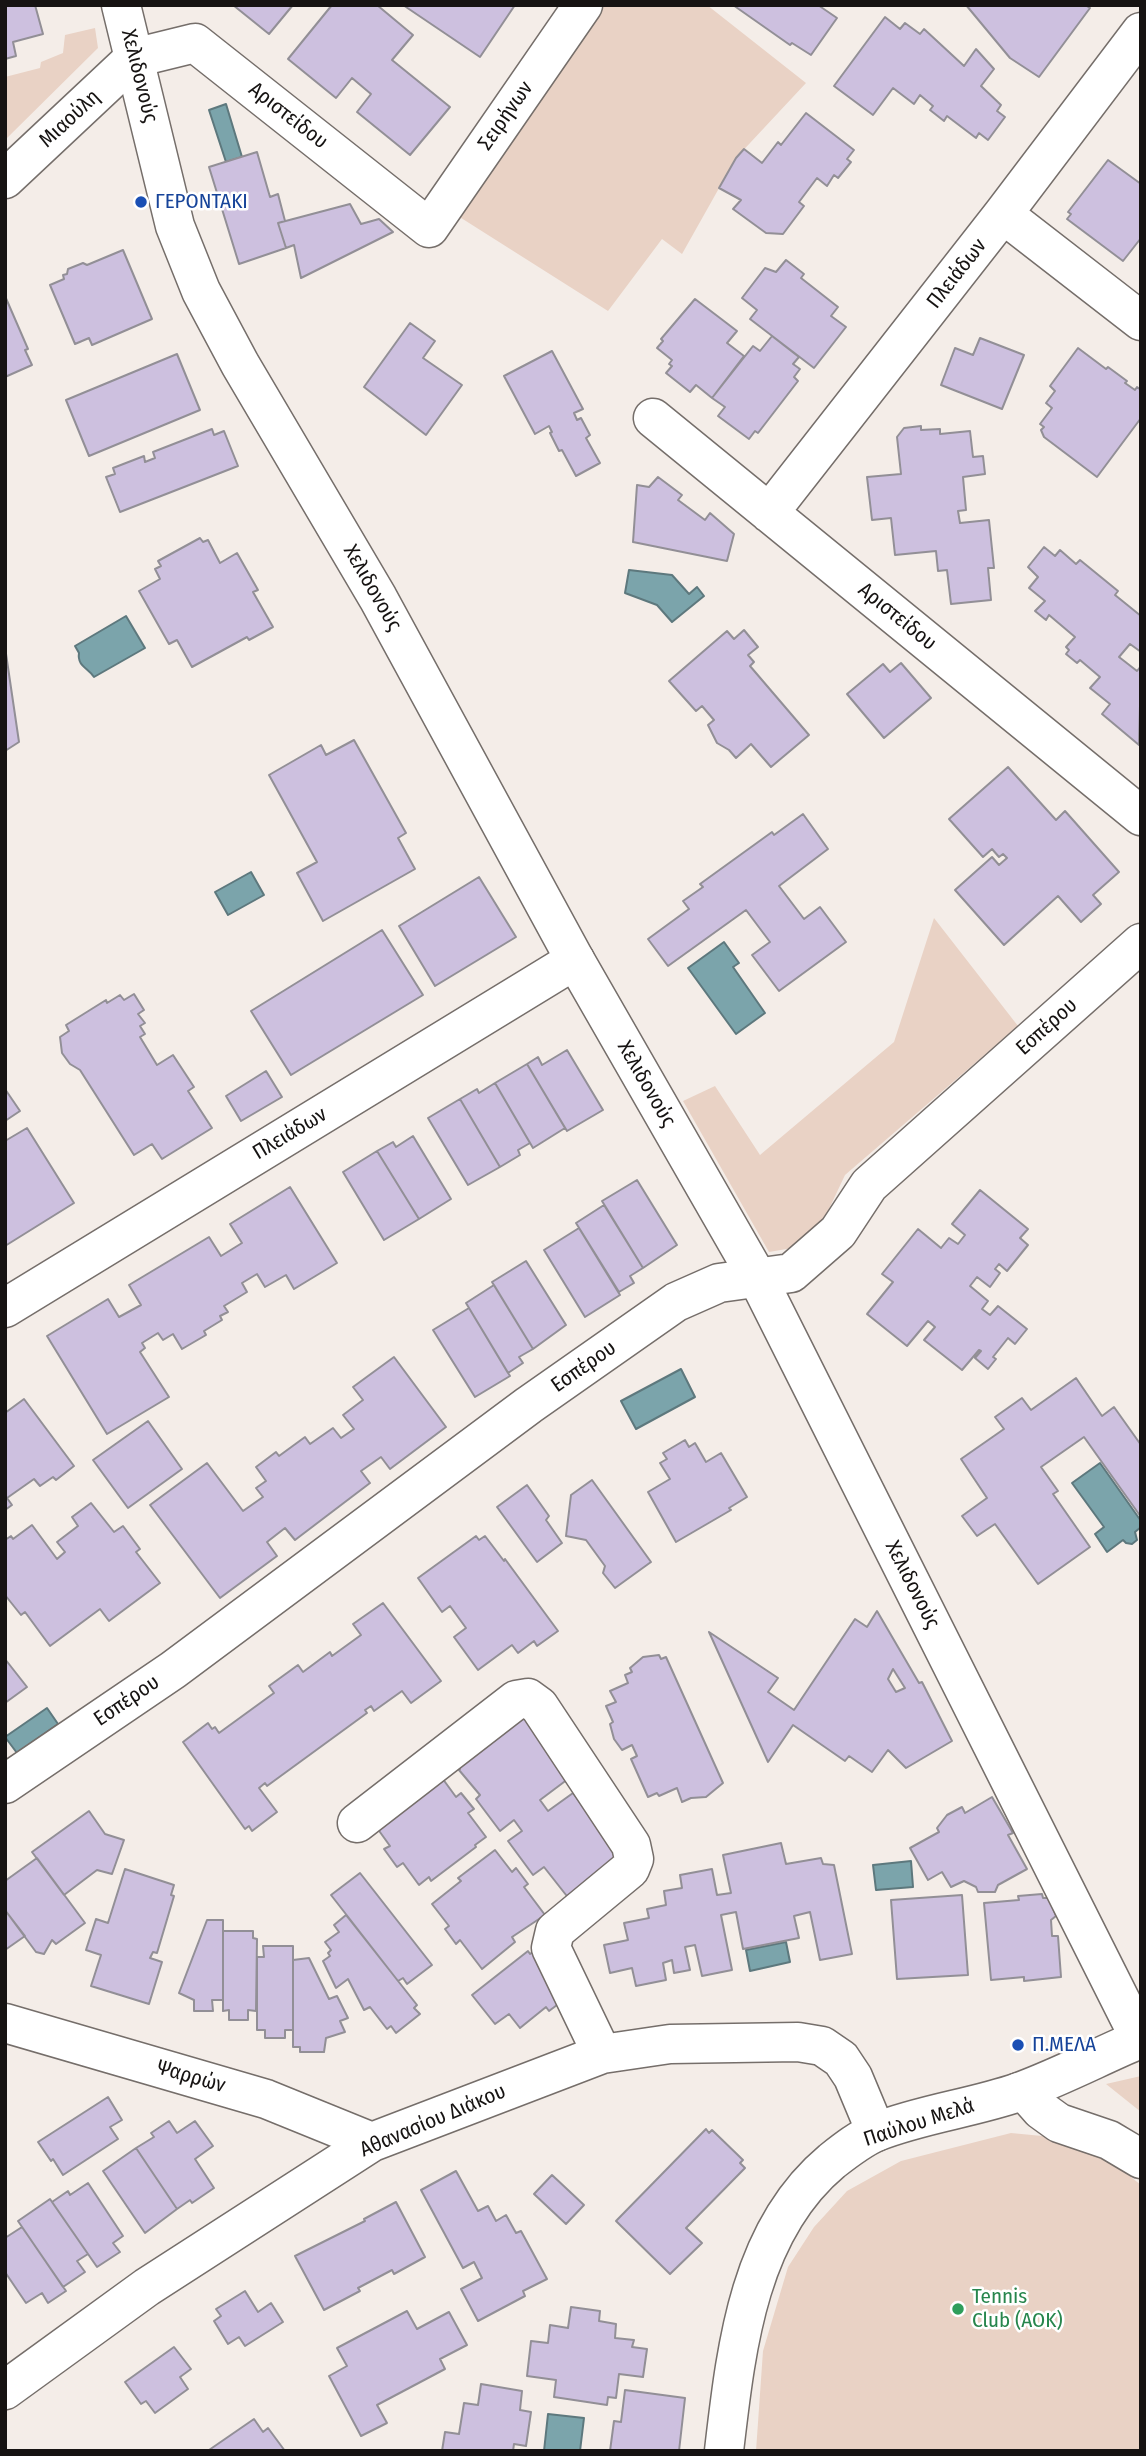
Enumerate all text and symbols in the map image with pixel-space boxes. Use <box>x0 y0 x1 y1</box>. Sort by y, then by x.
street label: Χελιδονούς <box>115 27 163 125</box>
street label: Αριστείδου <box>243 77 333 155</box>
street label: Σειρήνων <box>473 77 539 155</box>
street label: Μιαούλη <box>35 85 105 153</box>
place label: ΓΕΡΟΝΤΑΚΙ <box>155 189 248 215</box>
marker: ΓΕΡΟΝΤΑΚΙ <box>133 194 149 210</box>
street label: Πλειάδων <box>922 234 992 314</box>
street label: Χελιδονούς <box>337 541 407 635</box>
street label: Αριστείδου <box>853 578 941 656</box>
street label: Εσπέρου <box>1011 993 1083 1061</box>
street label: Χελιδονούς <box>611 1037 681 1131</box>
street label: Πλειάδων <box>248 1102 332 1166</box>
street label: Εσπέρου <box>547 1336 621 1398</box>
street label: Χελιδονούς <box>879 1537 945 1633</box>
street label: Εσπέρου <box>90 1670 164 1732</box>
place label: Π.ΜΕΛΑ <box>1032 2032 1096 2058</box>
marker: Π.ΜΕΛΑ <box>1010 2037 1026 2053</box>
street label: Ψαρρών <box>154 2055 228 2099</box>
street label: Αθανασίου Διάκου <box>356 2079 510 2163</box>
street label: Παύλου Μελά <box>860 2093 978 2153</box>
place label: Tennis Club (AOK) <box>972 2284 1063 2334</box>
marker: Tennis Club (AOK) <box>950 2301 966 2317</box>

